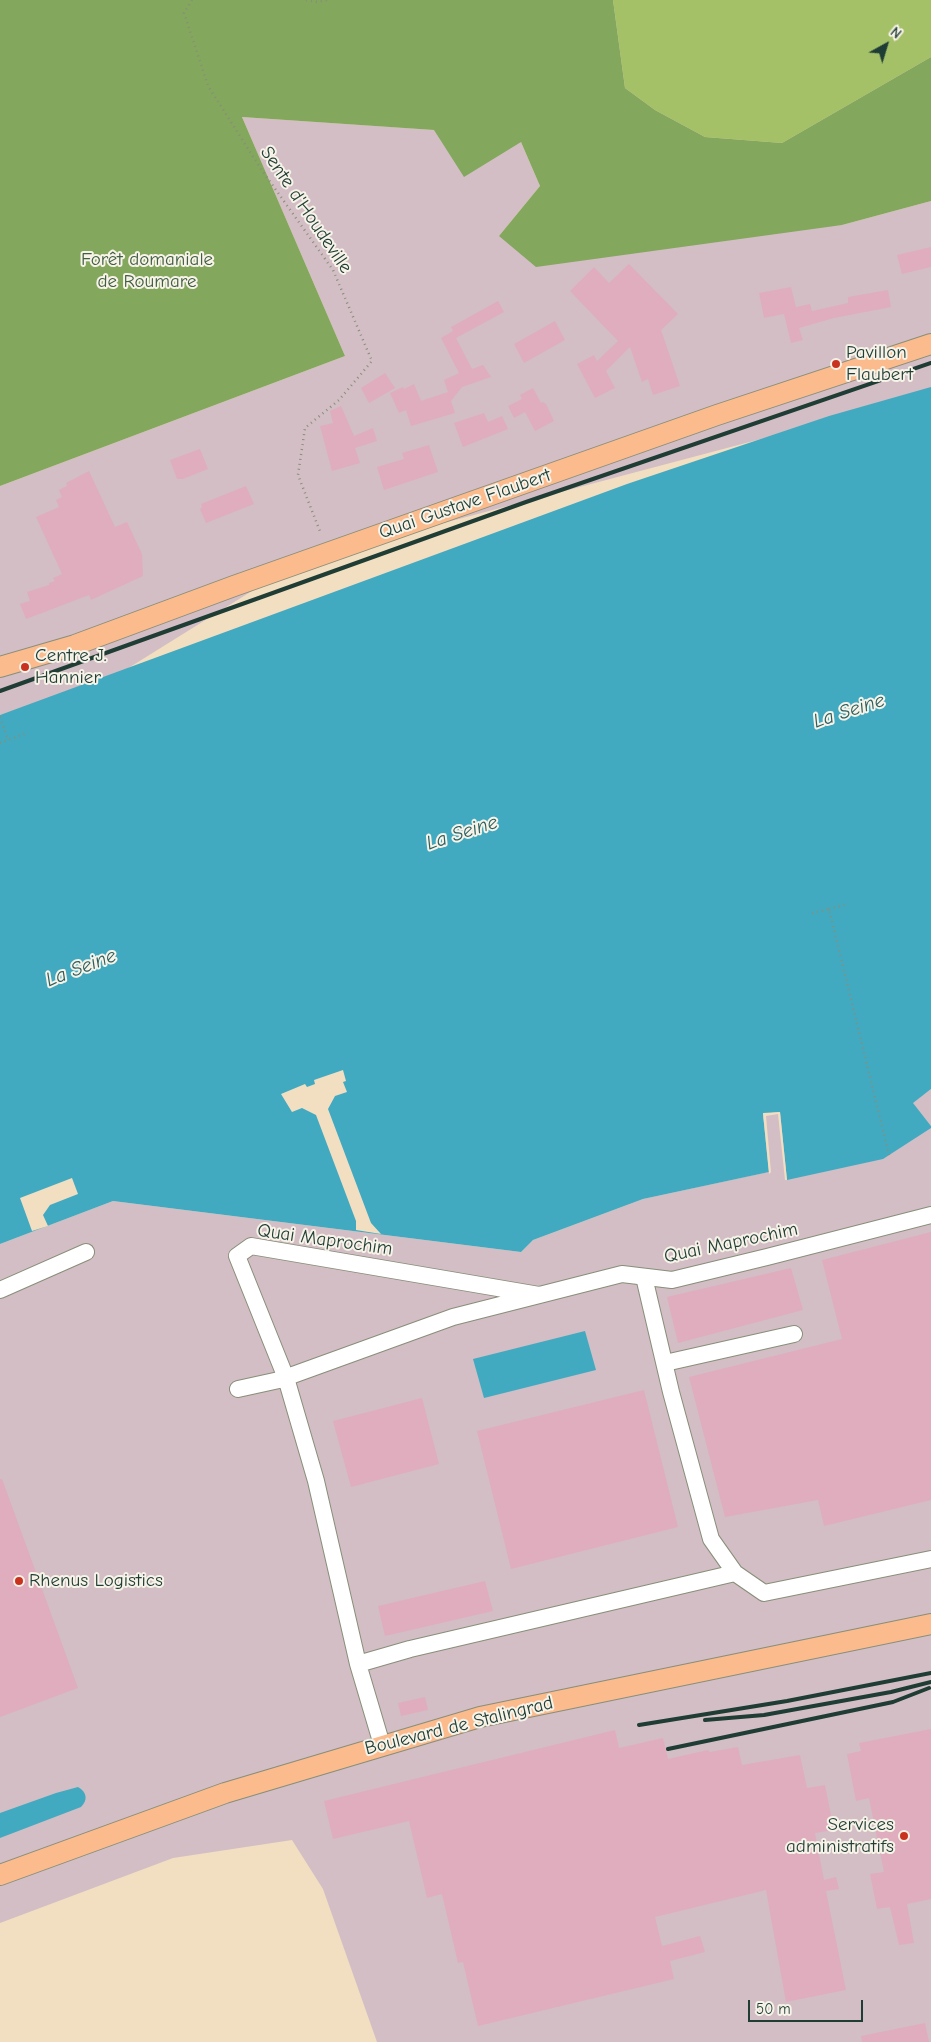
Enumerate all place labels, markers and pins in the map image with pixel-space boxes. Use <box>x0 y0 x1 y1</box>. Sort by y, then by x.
place label: Pavillon Flaubert <box>846 342 913 386</box>
marker: Pavillon Flaubert <box>830 358 842 370</box>
place label: Centre J. Hannier <box>35 645 107 689</box>
marker: Centre J. Hannier <box>19 661 31 673</box>
place label: Rhenus Logistics <box>29 1570 163 1592</box>
marker: Rhenus Logistics <box>13 1575 25 1587</box>
place label: Services administratifs <box>786 1814 894 1858</box>
marker: Services administratifs <box>898 1830 910 1842</box>

